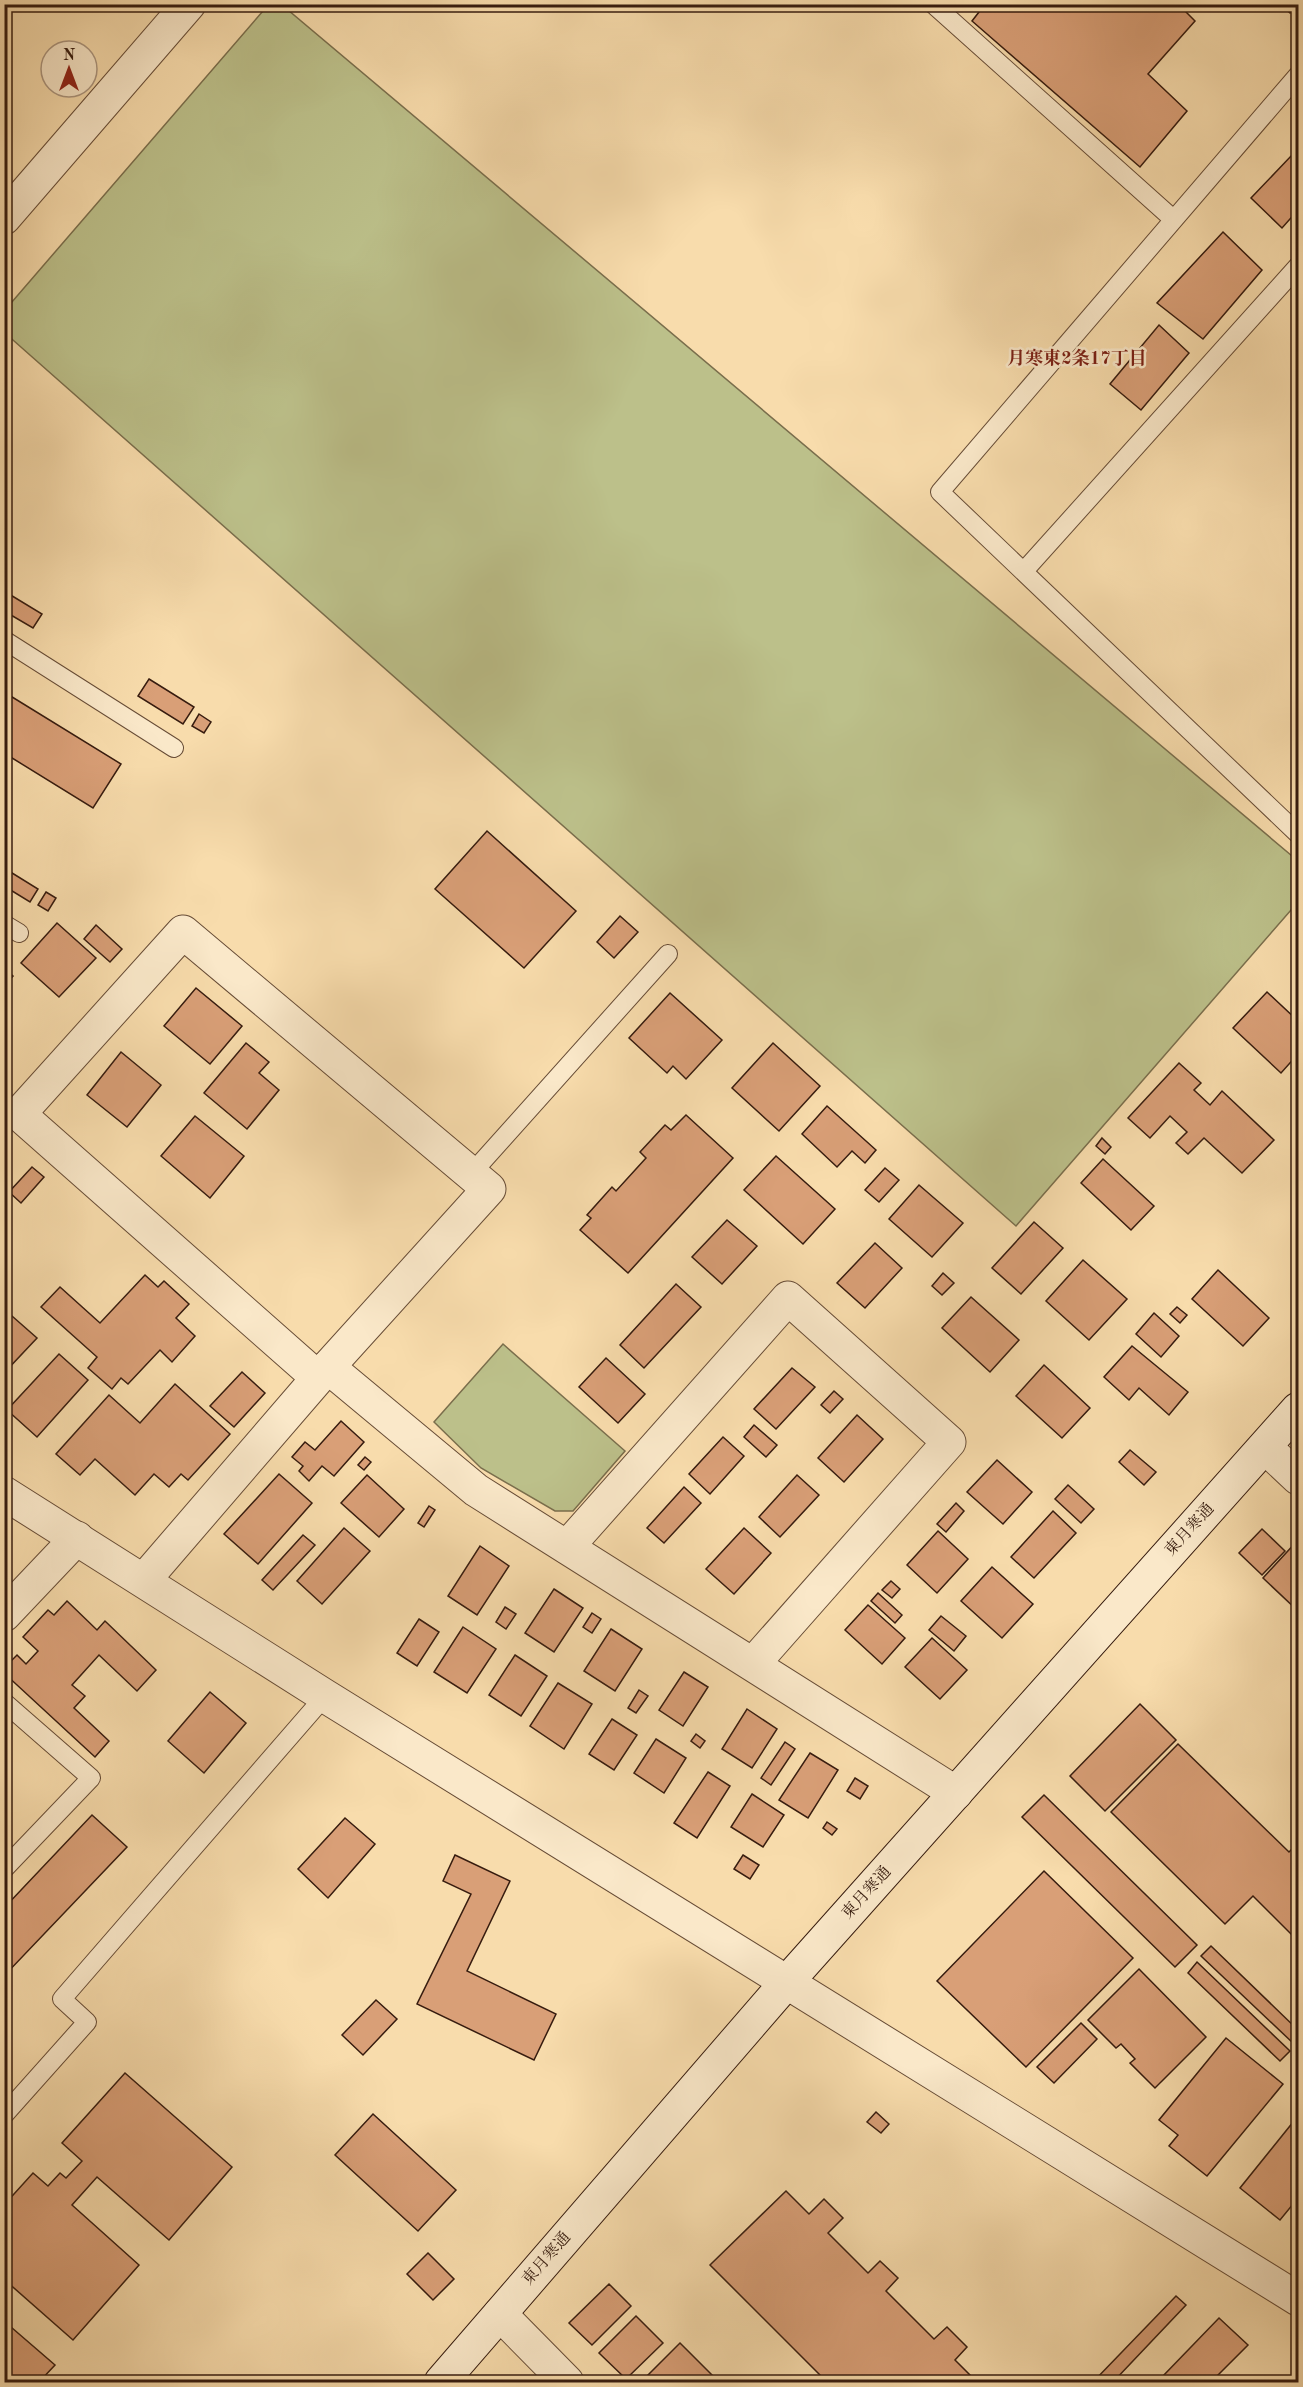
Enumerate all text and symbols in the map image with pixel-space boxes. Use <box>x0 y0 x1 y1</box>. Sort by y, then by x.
north arrow <box>39 39 99 99</box>
text: N <box>63 48 76 64</box>
district label: 月寒東2条17丁目 <box>1007 348 1147 368</box>
street label: 東月寒通 <box>1161 1500 1217 1559</box>
street label: 東月寒通 <box>838 1863 894 1922</box>
street label: 東月寒通 <box>518 2228 574 2288</box>

